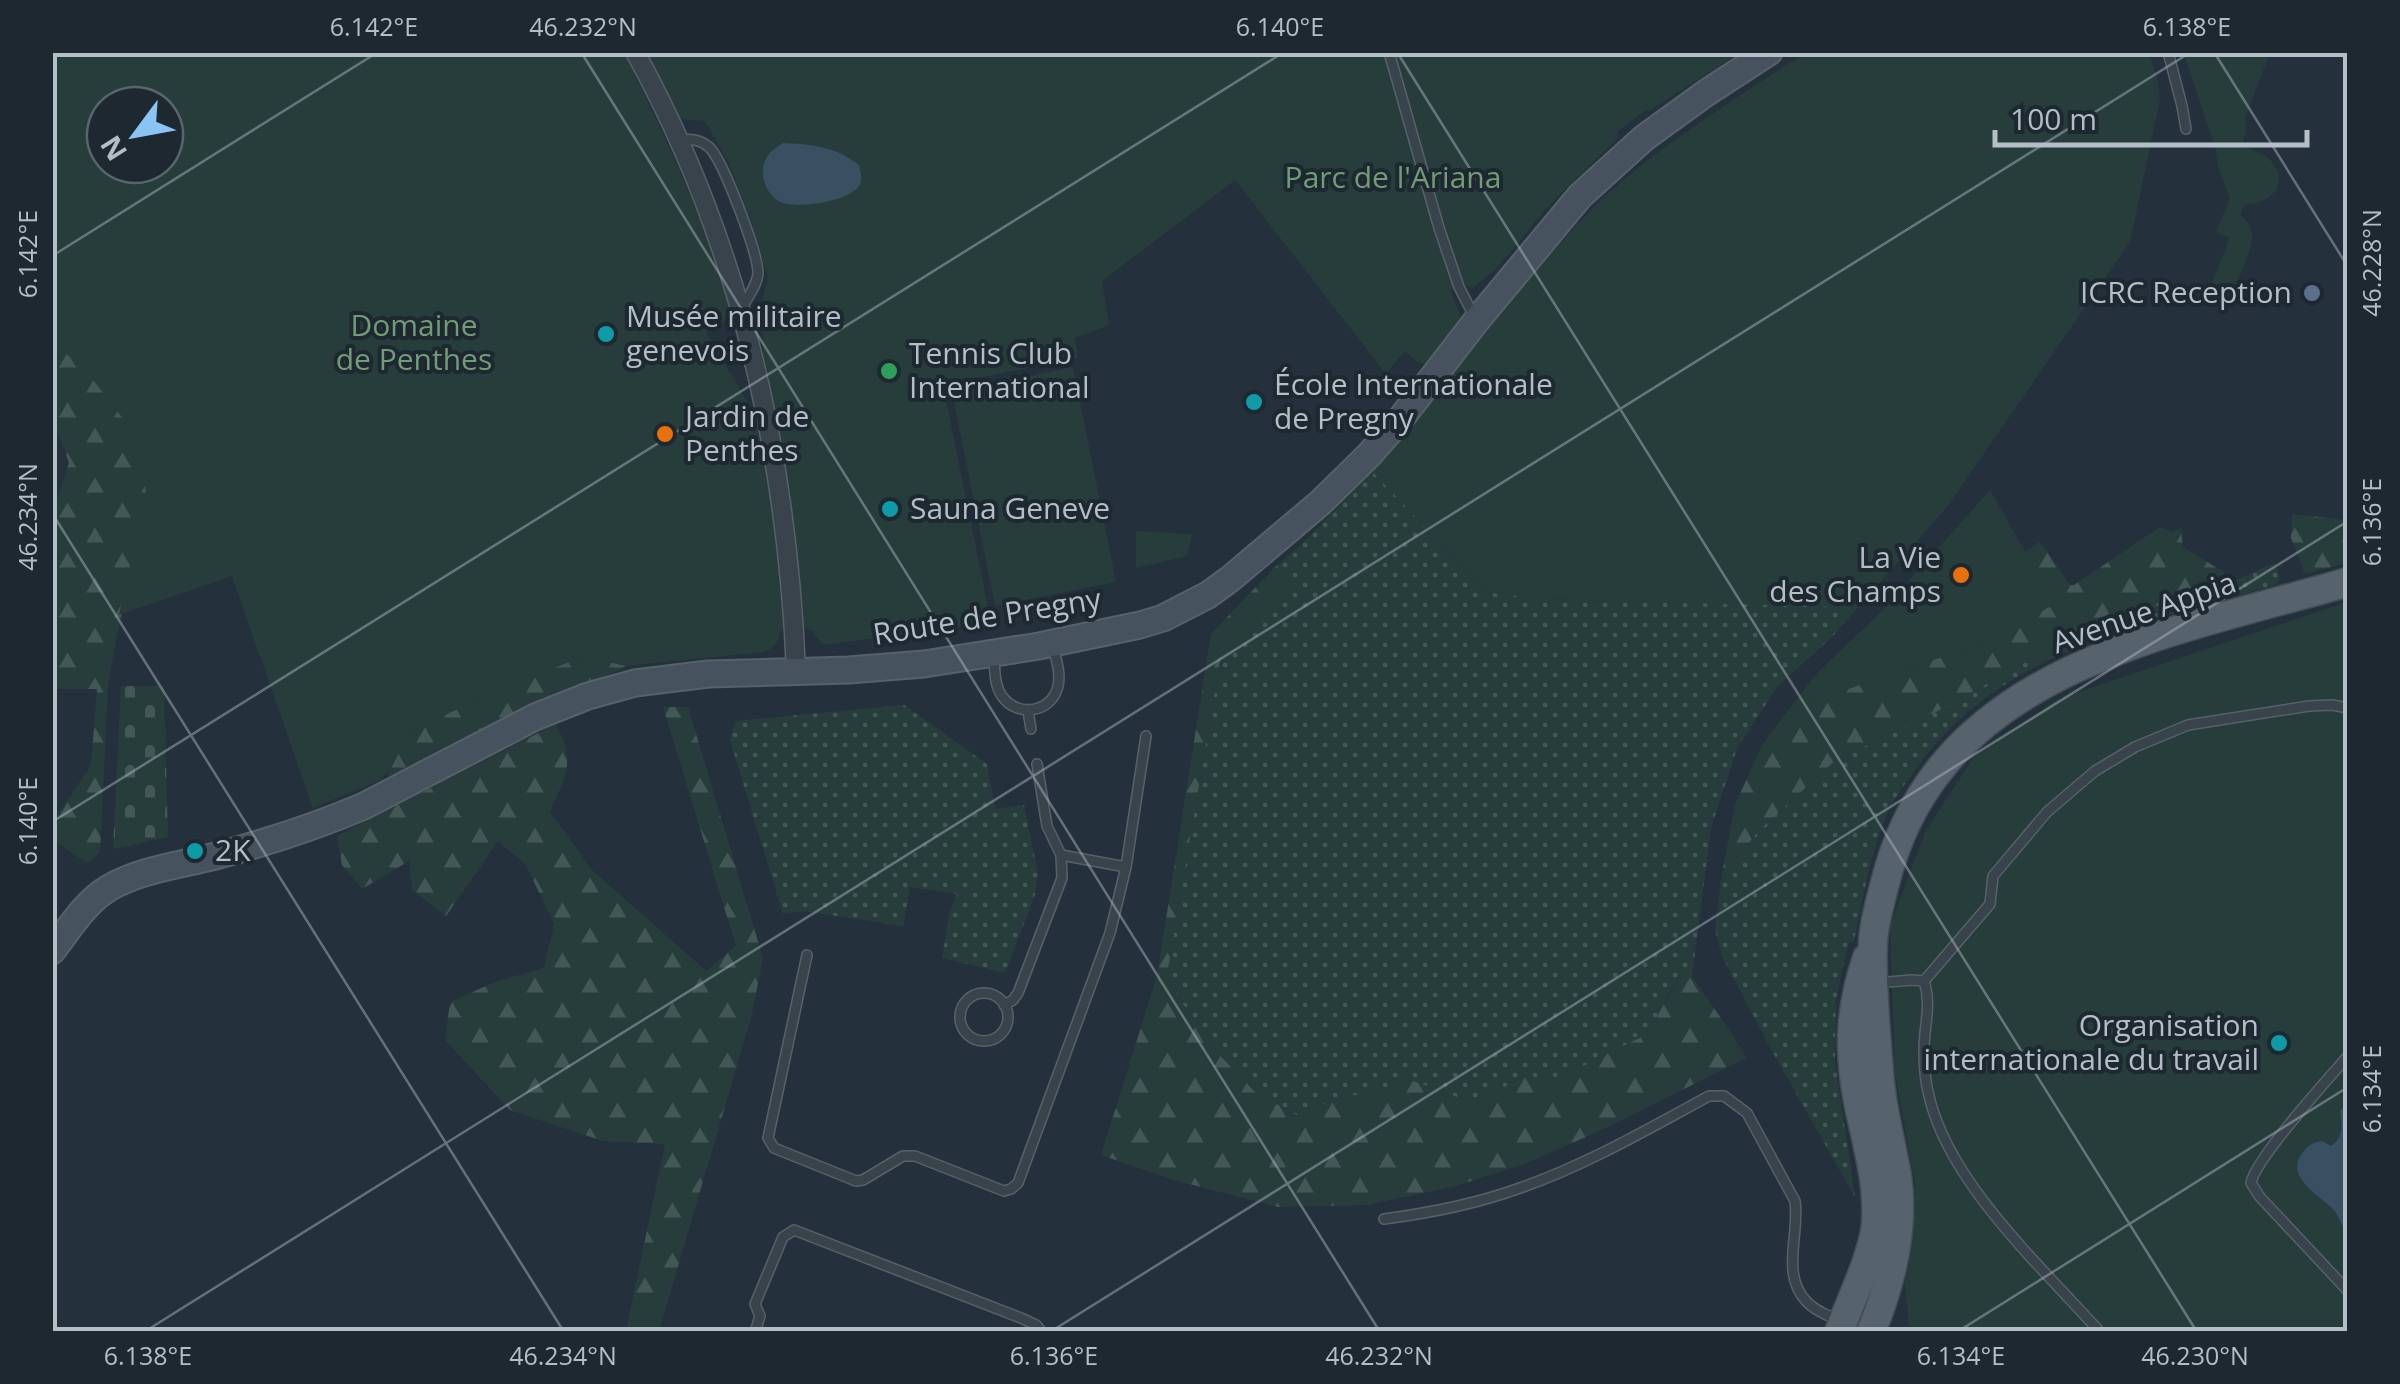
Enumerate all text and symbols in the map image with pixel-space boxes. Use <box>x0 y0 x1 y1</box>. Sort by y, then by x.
text: 6.142°E <box>330 9 418 43</box>
text: 46.232°N <box>529 9 637 43</box>
text: 6.140°E <box>1236 9 1324 43</box>
text: 6.138°E <box>2143 9 2231 43</box>
north arrow <box>85 85 185 185</box>
scale bar <box>1995 85 2308 147</box>
text: 100 m <box>2010 98 2097 139</box>
text: N <box>91 129 135 168</box>
park label: Parc de l'Ariana <box>1285 156 1501 197</box>
text: 46.228°N <box>2354 209 2388 317</box>
text: 6.142°E <box>10 210 44 298</box>
place label: ICRC Reception <box>2080 271 2292 312</box>
marker: ICRC Reception <box>2301 282 2323 304</box>
place label: Musée militaire genevois <box>626 295 842 370</box>
park label: Domaine de Penthes <box>336 304 492 379</box>
marker: Musée militaire genevois <box>595 323 617 345</box>
place label: Tennis Club International <box>909 332 1090 407</box>
marker: Tennis Club International <box>878 360 900 382</box>
place label: École Internationale de Pregny <box>1274 363 1553 438</box>
marker: École Internationale de Pregny <box>1243 391 1265 413</box>
place label: Jardin de Penthes <box>682 395 809 470</box>
marker: Jardin de Penthes <box>654 423 676 445</box>
text: 46.234°N <box>10 463 44 571</box>
text: 6.136°E <box>2354 478 2388 566</box>
place label: Sauna Geneve <box>910 487 1110 528</box>
marker: Sauna Geneve <box>879 498 901 520</box>
place label: La Vie des Champs <box>1769 536 1941 611</box>
street label: Avenue Appia <box>2046 561 2241 662</box>
marker: La Vie des Champs <box>1950 564 1972 586</box>
street label: Route de Pregny <box>870 577 1105 654</box>
text: 6.140°E <box>10 777 44 865</box>
place label: 2K <box>215 829 251 870</box>
marker: 2K <box>184 840 206 862</box>
place label: Organisation internationale du travail <box>1924 1004 2259 1079</box>
marker: Organisation internationale du travail <box>2268 1032 2290 1054</box>
text: 6.134°E <box>2354 1045 2388 1133</box>
text: 6.138°E <box>104 1338 192 1372</box>
text: 46.234°N <box>509 1338 617 1372</box>
text: 6.136°E <box>1010 1338 1098 1372</box>
text: 46.232°N <box>1325 1338 1433 1372</box>
text: 6.134°E <box>1917 1338 2005 1372</box>
text: 46.230°N <box>2141 1338 2249 1372</box>

